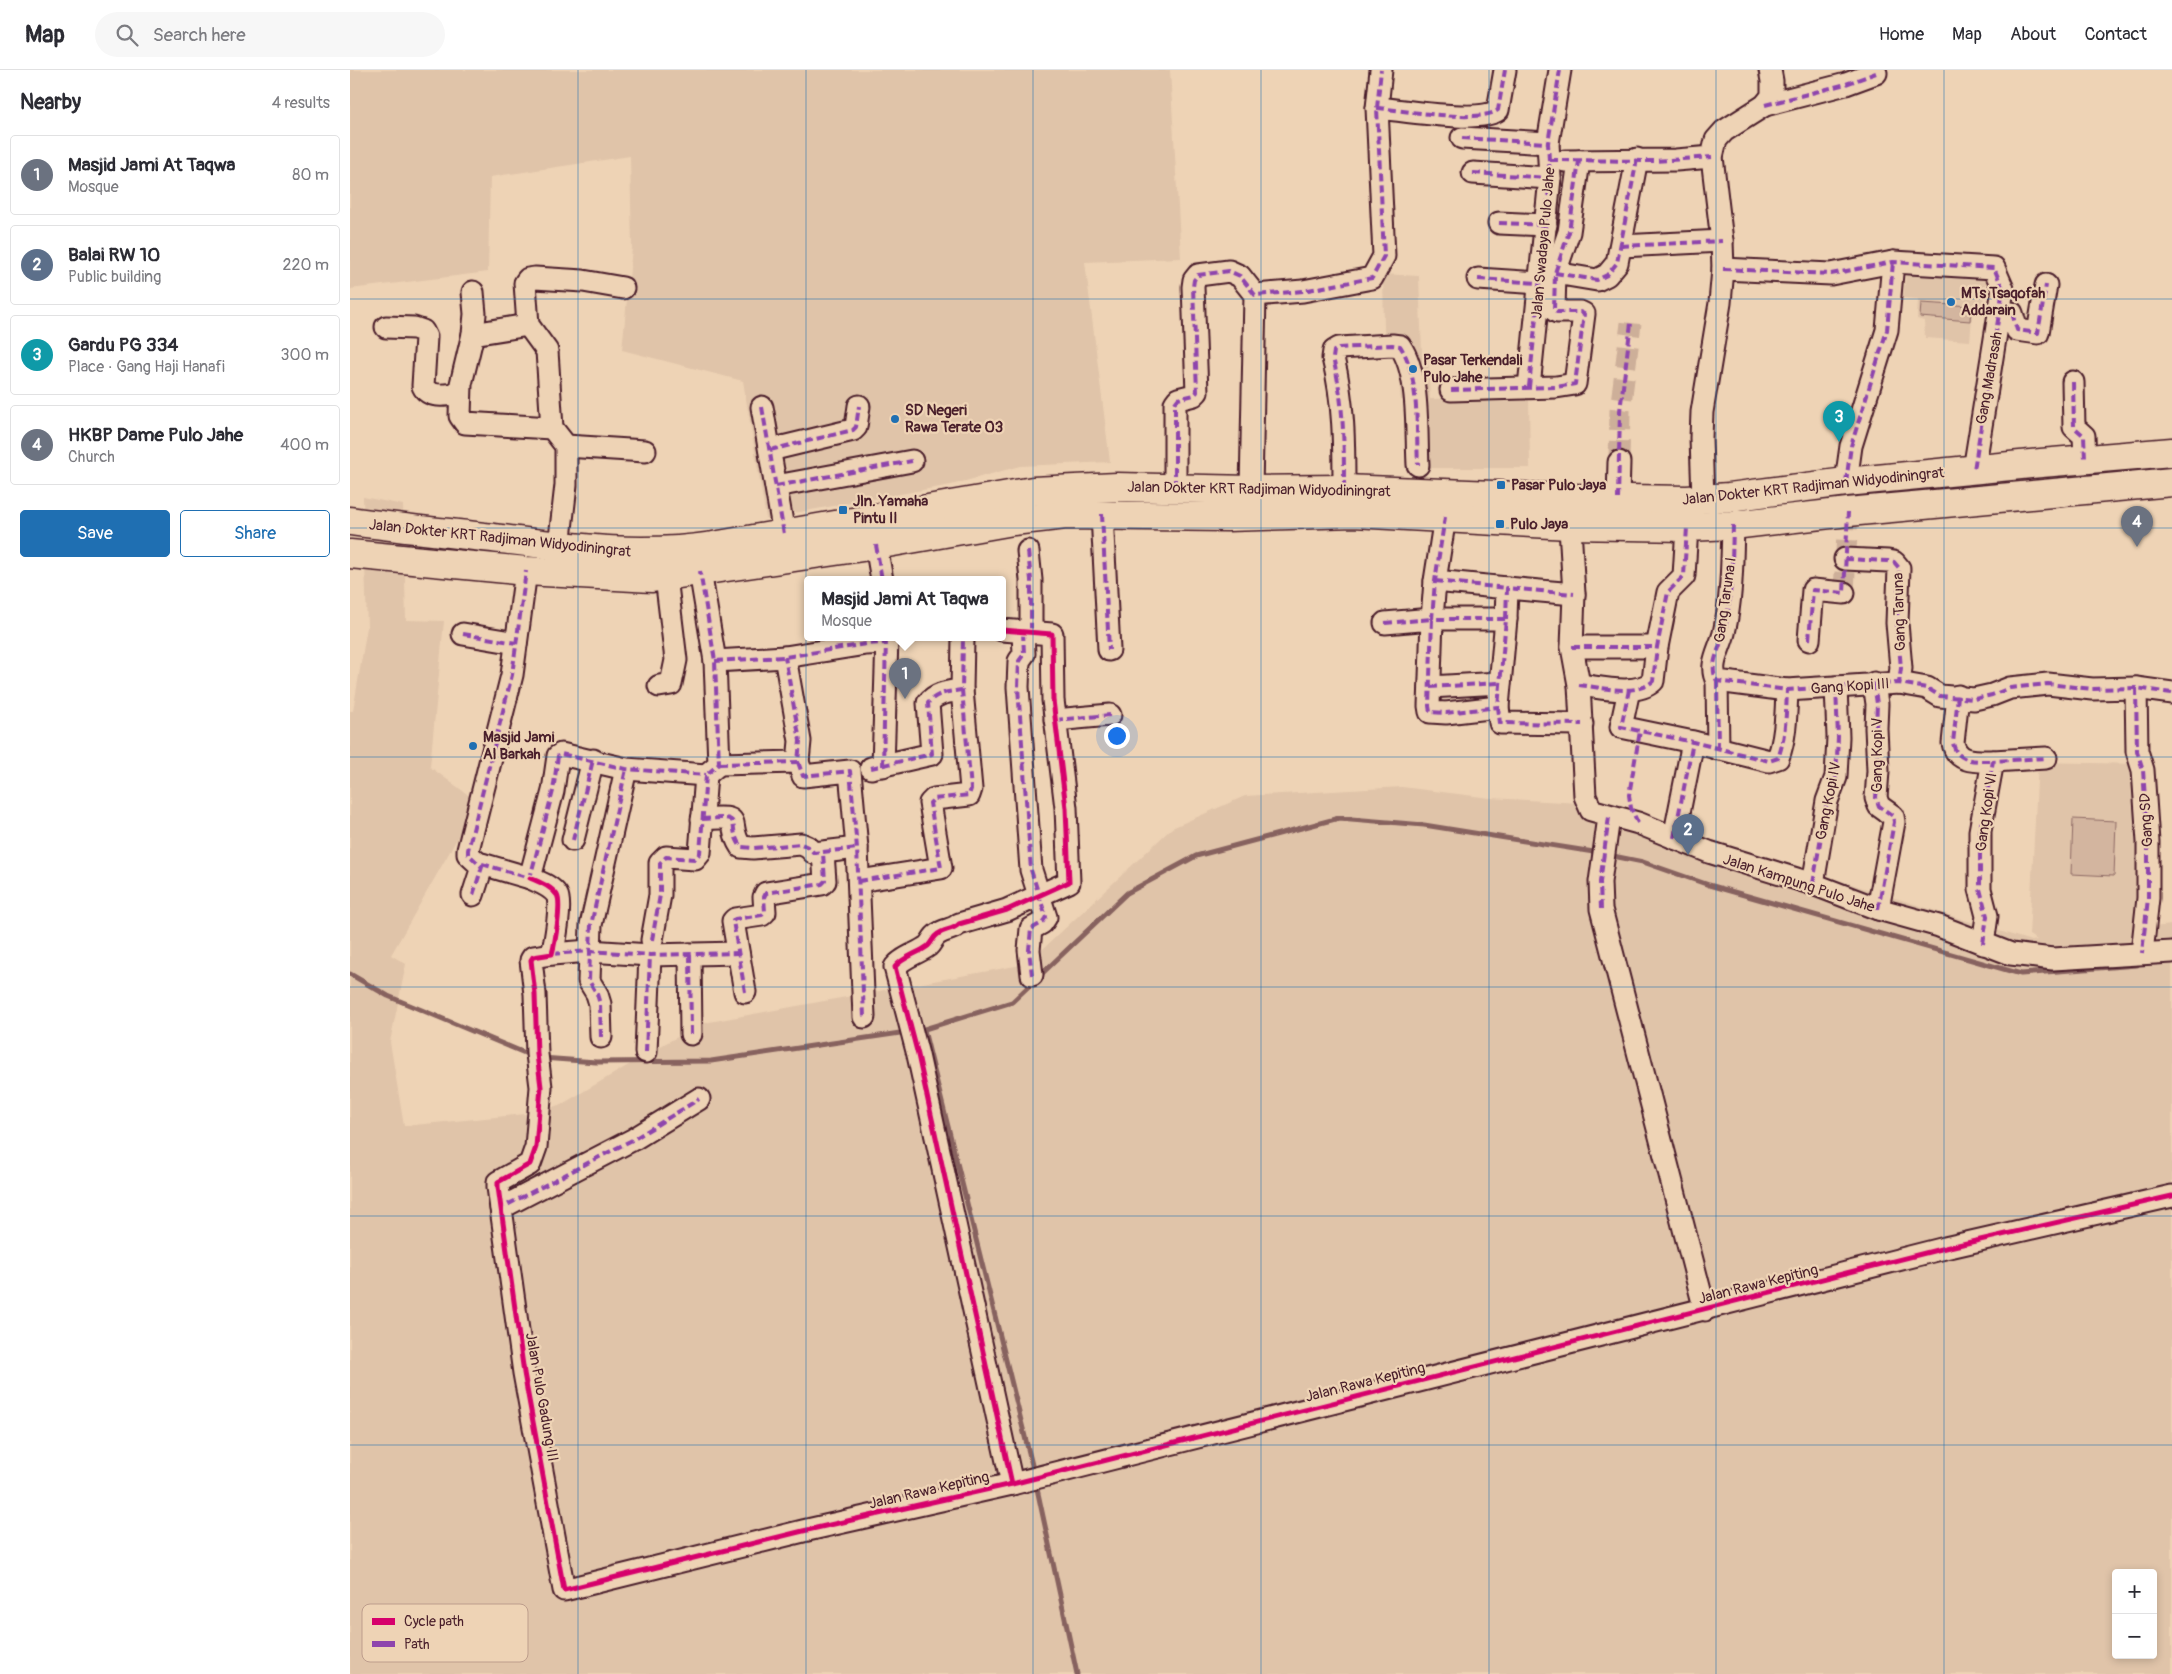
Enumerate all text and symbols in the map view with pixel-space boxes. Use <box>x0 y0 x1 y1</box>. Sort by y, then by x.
search box <box>95 12 445 57</box>
text: Map <box>25 20 65 49</box>
icon: search <box>113 21 141 49</box>
text: Search here <box>153 23 246 47</box>
text: Home <box>1879 23 1924 46</box>
text: Map <box>1952 23 1982 46</box>
text: About <box>2010 23 2056 46</box>
text: Contact <box>2084 23 2147 46</box>
text: Nearby <box>20 89 81 116</box>
text: 4 results <box>272 93 330 113</box>
text: Masjid Jami At Taqwa <box>68 153 235 177</box>
text: 1 <box>34 165 40 185</box>
text: 80 m <box>292 165 329 185</box>
street label: Jalan Swadaya Pulo Jahe <box>1527 166 1560 320</box>
text: Mosque <box>68 177 119 197</box>
text: Balai RW 10 <box>68 243 160 267</box>
text: 2 <box>33 255 41 275</box>
text: 220 m <box>283 255 329 275</box>
text: Public building <box>68 267 161 287</box>
place label: MTs Tsaqofah Addarain <box>1961 284 2045 320</box>
marker: MTs Tsaqofah Addarain <box>1945 296 1957 308</box>
street label: Gang Madrasah <box>1972 330 2007 426</box>
text: Gardu PG 334 <box>68 333 178 357</box>
text: 3 <box>33 345 41 365</box>
text: 300 m <box>281 345 329 365</box>
place label: Pasar Terkendali Pulo Jahe <box>1423 351 1523 387</box>
text: Place · Gang Haji Hanafi <box>68 357 225 377</box>
marker: Pasar Terkendali Pulo Jahe <box>1407 363 1419 375</box>
place label: SD Negeri Rawa Terate 03 <box>905 401 1003 437</box>
pin: 3 <box>1823 401 1855 442</box>
marker: SD Negeri Rawa Terate 03 <box>889 413 901 425</box>
text: HKBP Dame Pulo Jahe <box>68 423 243 447</box>
text: 4 <box>32 435 42 455</box>
text: 400 m <box>280 435 329 455</box>
text: Church <box>68 447 115 467</box>
street label: Jalan Dokter KRT Radjiman Widyodiningrat <box>1681 463 1946 510</box>
place label: Pasar Pulo Jaya <box>1511 476 1606 495</box>
street label: Jalan Dokter KRT Radjiman Widyodiningrat <box>1127 478 1392 501</box>
marker: Pasar Pulo Jaya <box>1495 479 1507 491</box>
place label: Jln. Yamaha Pintu II <box>853 492 928 528</box>
marker: Jln. Yamaha Pintu II <box>837 504 849 516</box>
pin: 4 <box>2121 506 2153 547</box>
button: Save <box>20 510 170 557</box>
button: Share <box>180 510 330 557</box>
street label: Jalan Dokter KRT Radjiman Widyodiningrat <box>368 515 633 562</box>
place label: Pulo Jaya <box>1510 515 1568 534</box>
marker: Pulo Jaya <box>1494 518 1506 530</box>
street label: Gang Taruna I <box>1710 556 1741 644</box>
street label: Gang Taruna <box>1889 572 1910 652</box>
popup <box>804 576 1006 641</box>
text: Masjid Jami At Taqwa <box>821 587 989 611</box>
text: Mosque <box>821 611 872 631</box>
pin: 1 <box>889 658 921 699</box>
street label: Gang Kopi III <box>1810 674 1890 699</box>
street label: Gang Kopi V <box>1868 717 1887 793</box>
your location <box>1104 723 1130 749</box>
place label: Masjid Jami Al Barkah <box>483 728 555 764</box>
marker: Masjid Jami Al Barkah <box>467 740 479 752</box>
street label: Gang Kopi IV <box>1812 760 1845 842</box>
street label: Gang Kopi VI <box>1972 772 2001 853</box>
street label: Gang SD <box>2136 793 2157 847</box>
pin: 2 <box>1672 814 1704 855</box>
street label: Jalan Kampung Pulo Jahe <box>1721 850 1878 917</box>
street label: Jalan Rawa Kepiting <box>1696 1260 1820 1309</box>
street label: Jalan Pulo Gadung III <box>521 1331 562 1463</box>
street label: Jalan Rawa Kepiting <box>1303 1358 1427 1407</box>
street label: Jalan Rawa Kepiting <box>867 1467 991 1514</box>
map controls <box>2112 1569 2157 1659</box>
button: + <box>2112 1569 2157 1614</box>
legend <box>362 1604 528 1662</box>
text: Cycle path <box>404 1613 464 1630</box>
button: − <box>2112 1614 2157 1659</box>
text: Path <box>404 1636 429 1653</box>

